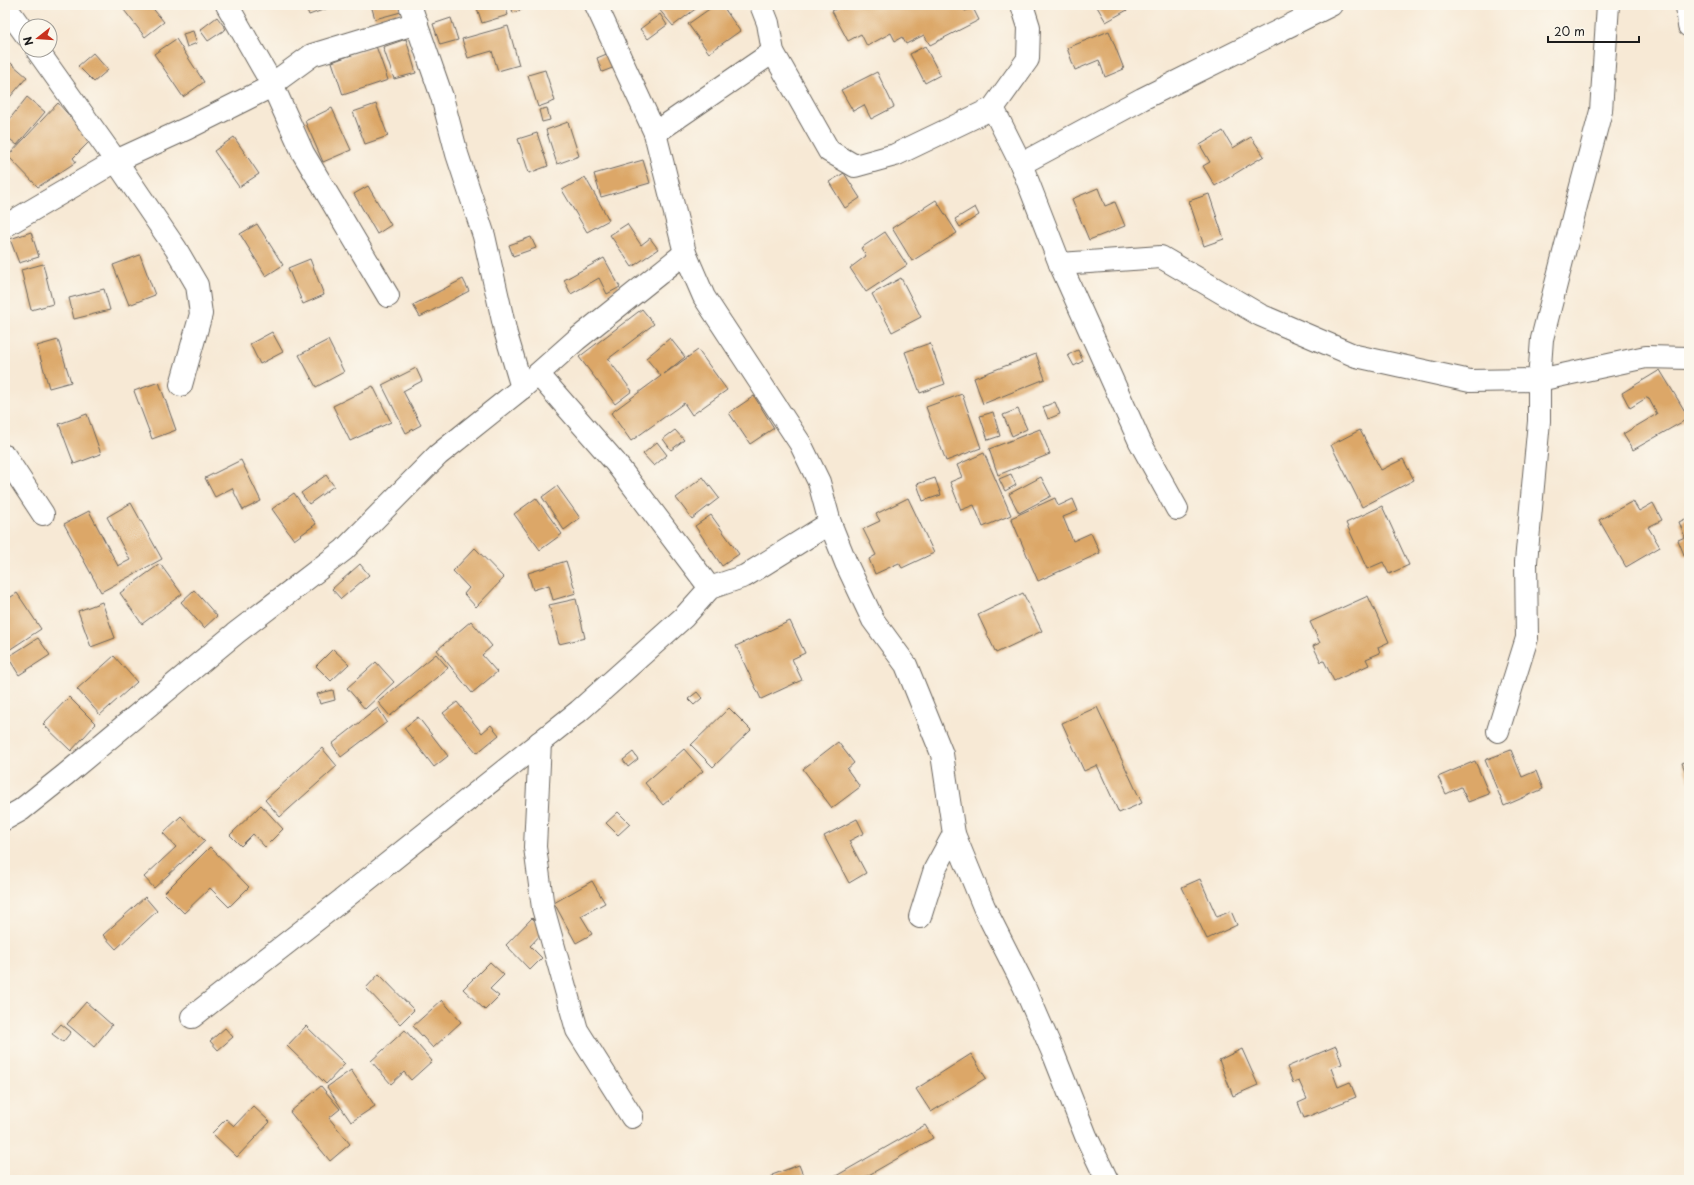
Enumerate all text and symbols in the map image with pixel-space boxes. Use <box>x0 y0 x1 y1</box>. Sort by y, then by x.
north arrow <box>18 18 58 58</box>
scale bar <box>1548 18 1639 44</box>
text: 20 m <box>1554 22 1585 40</box>
text: N <box>18 34 37 48</box>

